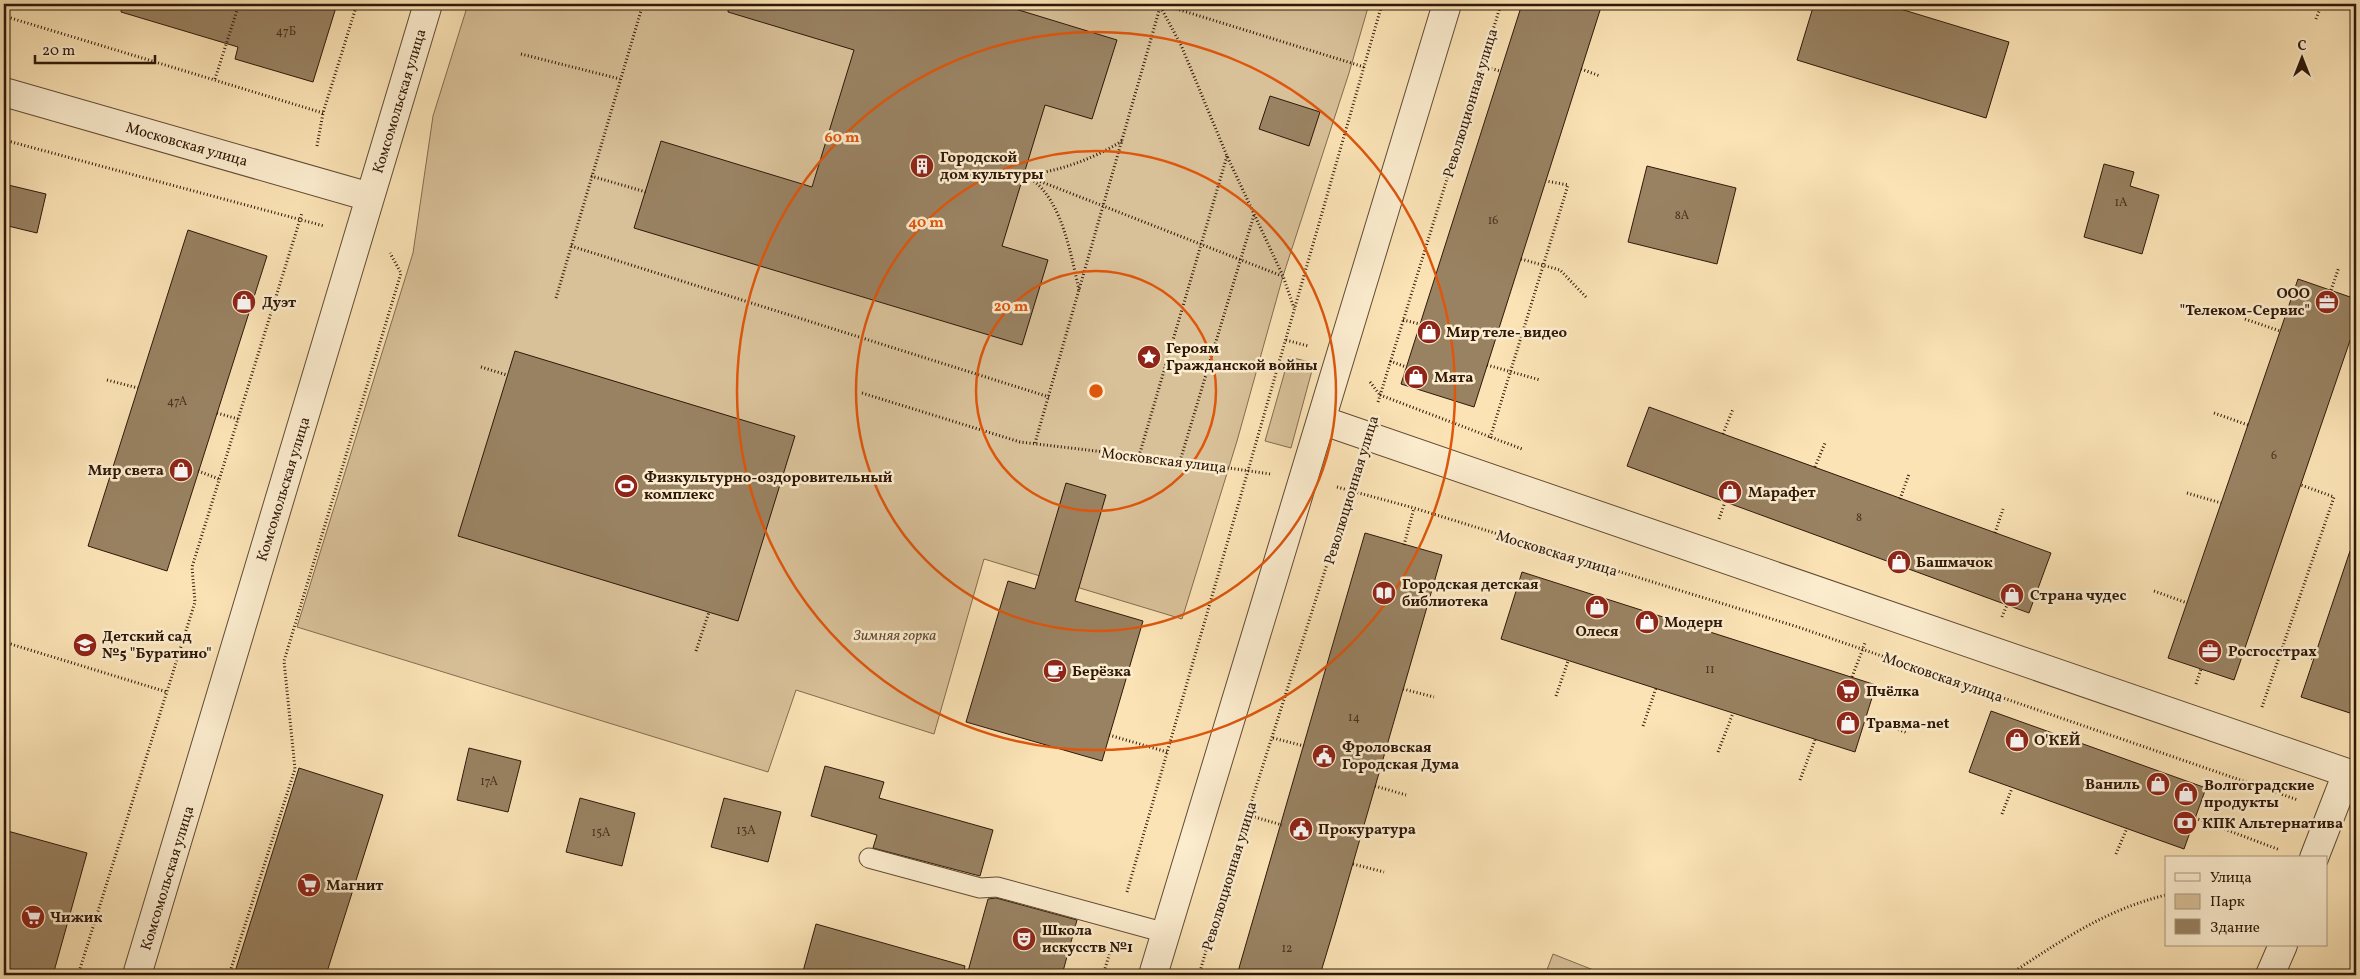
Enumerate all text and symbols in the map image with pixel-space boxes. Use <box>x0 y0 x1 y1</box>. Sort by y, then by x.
house number: 47Б <box>276 24 296 40</box>
street label: Революционная улица <box>1439 26 1504 181</box>
street label: Комсомольская улица <box>368 27 432 176</box>
scale bar <box>35 32 155 64</box>
north arrow <box>2278 32 2328 82</box>
text: С <box>2297 37 2307 56</box>
text: 20 m <box>42 41 75 62</box>
street label: Московская улица <box>123 118 250 173</box>
text: 60 m <box>825 128 860 149</box>
place label: Городской дом культуры <box>940 148 1044 186</box>
building icon: Городской дом культуры <box>909 153 935 179</box>
house number: 1А <box>2114 195 2128 211</box>
house number: 8А <box>1675 208 1690 224</box>
text: 40 m <box>908 213 944 234</box>
house number: 16 <box>1488 213 1498 229</box>
place label: ООО "Телеком-Сервис" <box>2179 284 2310 322</box>
shop icon: Дуэт <box>231 289 257 315</box>
office icon: ООО "Телеком-Сервис" <box>2314 289 2340 315</box>
place label: Дуэт <box>262 293 297 314</box>
text: 20 m <box>994 297 1029 318</box>
shop icon: Мир теле- видео <box>1416 319 1442 345</box>
place label: Мир теле- видео <box>1446 323 1568 344</box>
place label: Героям Гражданской войны <box>1166 339 1318 377</box>
place icon: Героям Гражданской войны <box>1136 344 1162 370</box>
shop icon: Мята <box>1403 364 1429 390</box>
place label: Мята <box>1434 368 1473 389</box>
centre of rings <box>1087 382 1105 400</box>
house number: 47А <box>167 394 188 410</box>
street label: Революционная улица <box>1320 413 1385 568</box>
street label: Комсомольская улица <box>252 415 316 564</box>
street label: Московская улица <box>1100 443 1228 480</box>
house number: 6 <box>2271 448 2277 464</box>
shop icon: Мир света <box>168 457 194 483</box>
place label: Мир света <box>88 461 164 482</box>
place label: Физкультурно-оздоровительный комплекс <box>644 468 893 506</box>
sports icon: Физкультурно-оздоровительный комплекс <box>613 473 639 499</box>
shop icon: Марафет <box>1717 479 1743 505</box>
place label: Марафет <box>1748 483 1816 504</box>
house number: 8 <box>1856 510 1862 526</box>
street label: Московская улица <box>1493 526 1620 583</box>
shop icon: Башмачок <box>1886 549 1912 575</box>
place label: Башмачок <box>1916 553 1993 574</box>
place label: Городская детская библиотека <box>1402 575 1539 613</box>
library icon: Городская детская библиотека <box>1371 580 1397 606</box>
shop icon: Страна чудес <box>1999 582 2025 608</box>
place label: Страна чудес <box>2030 586 2126 607</box>
shop icon: Олеся <box>1584 594 1610 620</box>
shop icon: Модерн <box>1634 609 1660 635</box>
place label: Модерн <box>1664 613 1723 634</box>
place label: Олеся <box>1575 622 1619 643</box>
park label: Зимняя горка <box>853 626 936 647</box>
place label: Детский сад №5 "Буратино" <box>102 627 212 665</box>
school or university icon: Детский сад №5 "Буратино" <box>72 632 98 658</box>
office icon: Росгосстрах <box>2197 638 2223 664</box>
place label: Росгосстрах <box>2228 642 2317 663</box>
street label: Московская улица <box>1880 648 2006 709</box>
cafe icon: Берёзка <box>1042 658 1068 684</box>
place label: Берёзка <box>1072 662 1131 683</box>
house number: 11 <box>1705 662 1715 678</box>
supermarket icon: Пчёлка <box>1835 678 1861 704</box>
place label: Пчёлка <box>1866 682 1920 703</box>
house number: 14 <box>1348 710 1360 726</box>
shop icon: Травма-net <box>1835 710 1861 736</box>
place label: Травма-net <box>1866 714 1950 735</box>
shop icon: О'КЕЙ <box>2004 727 2030 753</box>
place label: О'КЕЙ <box>2034 731 2081 752</box>
place label: Фроловская Городская Дума <box>1342 738 1459 776</box>
public building icon: Фроловская Городская Дума <box>1311 743 1337 769</box>
shop icon: Ваниль <box>2145 771 2171 797</box>
house number: 17А <box>480 774 498 790</box>
place label: Ваниль <box>2085 775 2140 796</box>
place label: Волгоградские продукты <box>2204 776 2315 814</box>
shop icon: Волгоградские продукты <box>2173 781 2199 807</box>
street label: Революционная улица <box>1198 799 1263 954</box>
street label: Комсомольская улица <box>136 804 200 953</box>
bank icon: КПК Альтернатива <box>2172 810 2198 836</box>
place label: КПК Альтернатива <box>2202 814 2343 835</box>
public building icon: Прокуратура <box>1288 816 1314 842</box>
place label: Прокуратура <box>1318 820 1416 841</box>
house number: 13А <box>736 823 756 839</box>
house number: 15А <box>592 825 611 841</box>
legend <box>2165 856 2328 946</box>
text: Улица <box>2210 868 2252 889</box>
supermarket icon: Магнит <box>296 872 322 898</box>
place label: Магнит <box>326 876 384 897</box>
text: Парк <box>2210 892 2245 913</box>
supermarket icon: Чижик <box>20 904 46 930</box>
place label: Чижик <box>50 908 103 929</box>
text: Здание <box>2210 918 2260 939</box>
place label: Школа искусств №1 <box>1042 921 1133 959</box>
theatre icon: Школа искусств №1 <box>1011 926 1037 952</box>
house number: 12 <box>1281 941 1293 957</box>

